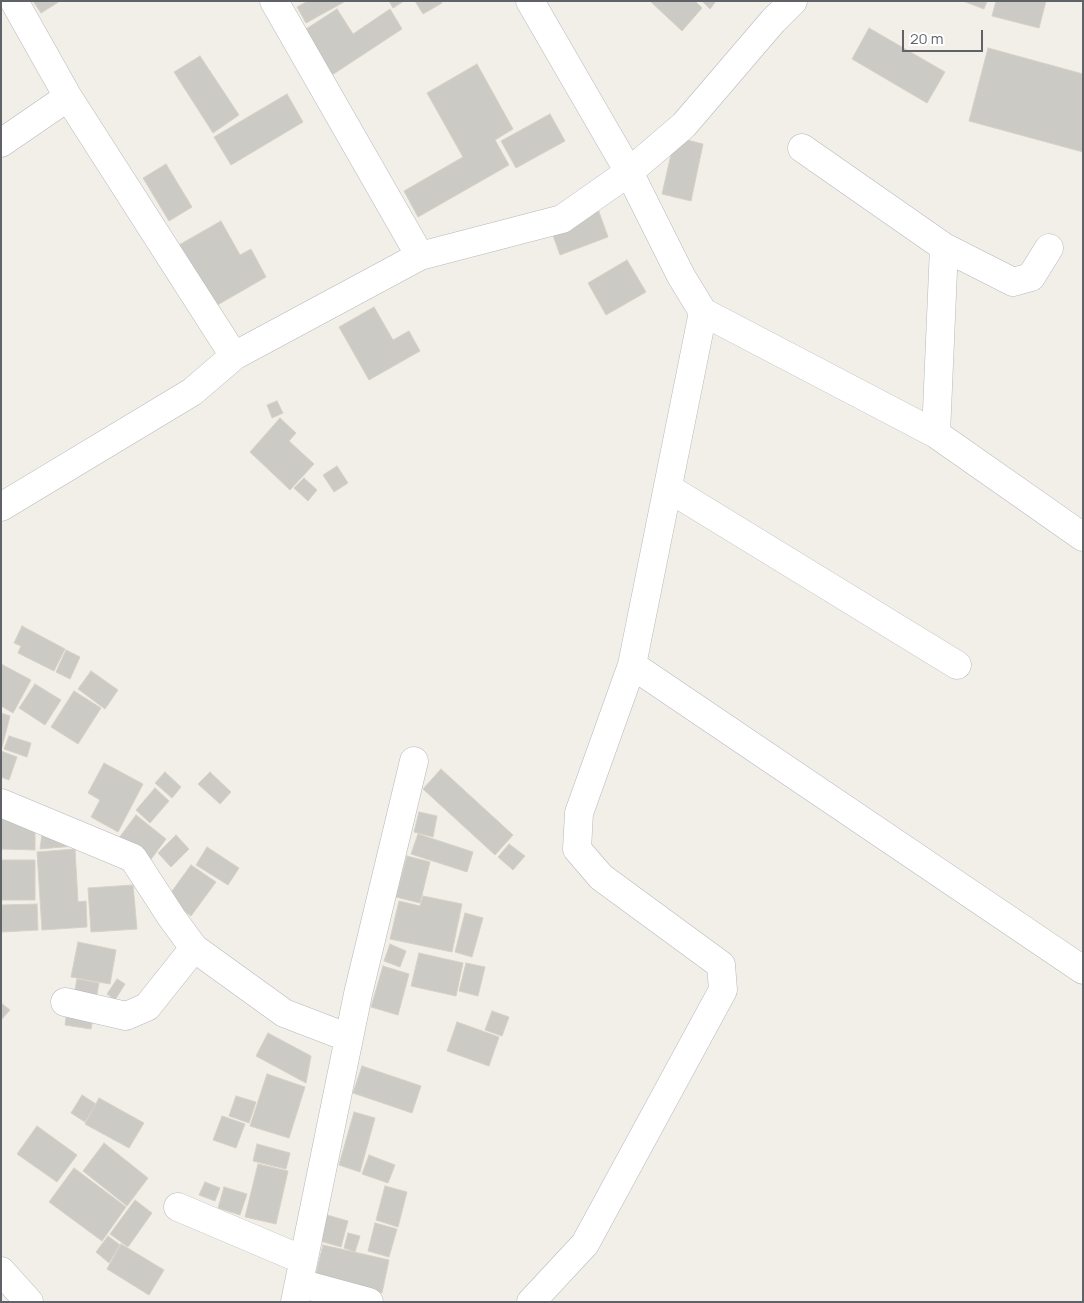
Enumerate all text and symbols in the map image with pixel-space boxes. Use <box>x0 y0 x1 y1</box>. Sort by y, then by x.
scale bar <box>904 20 985 52</box>
text: 20 m <box>910 28 943 49</box>

